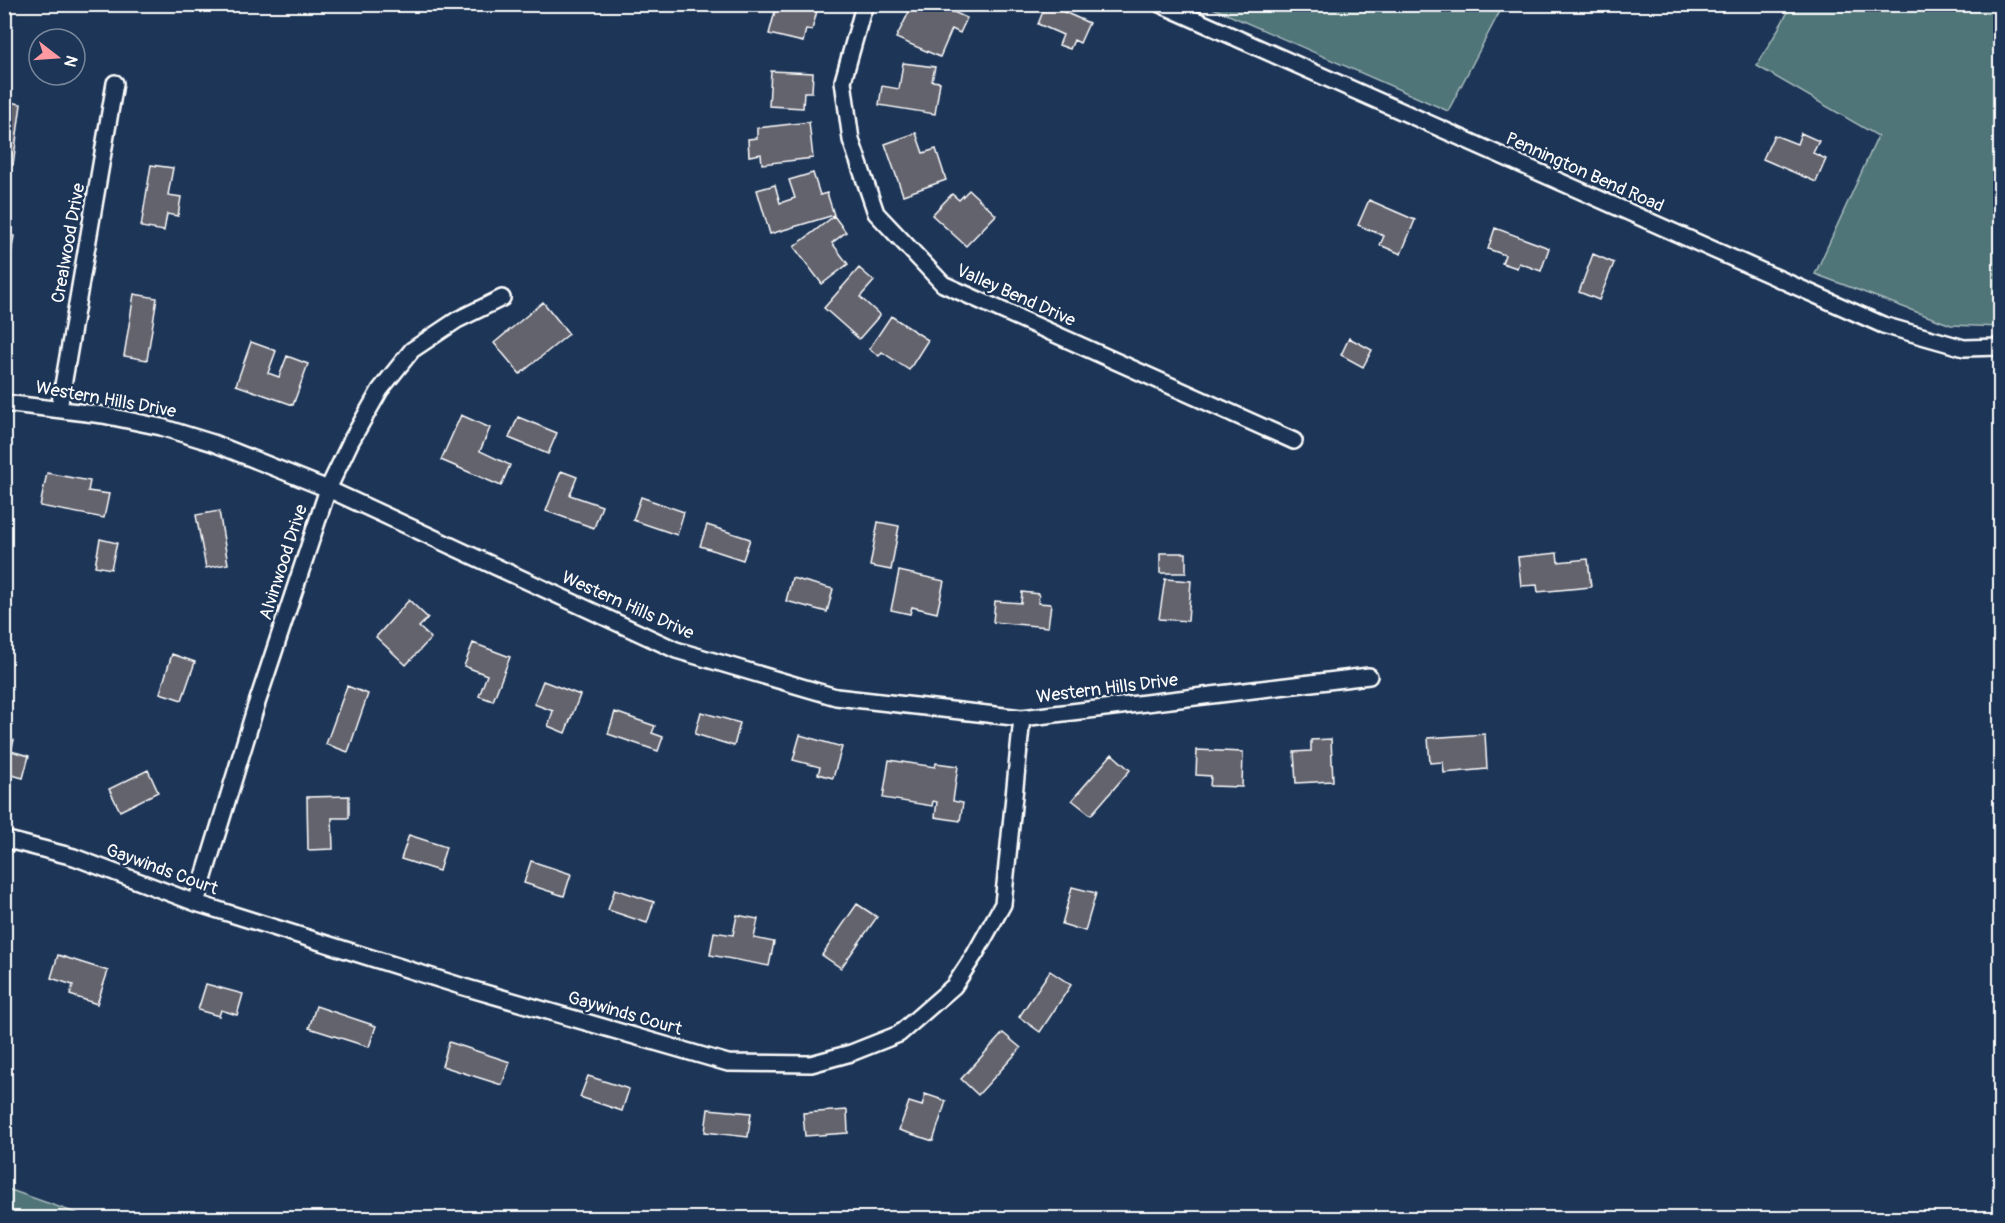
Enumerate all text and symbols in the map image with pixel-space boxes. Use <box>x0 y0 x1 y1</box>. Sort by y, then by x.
north arrow <box>27 27 87 87</box>
text: N <box>59 53 82 69</box>
street label: Pennington Bend Road <box>1502 127 1668 218</box>
street label: Crealwood Drive <box>47 181 90 305</box>
street label: Valley Bend Drive <box>953 259 1079 332</box>
street label: Western Hills Drive <box>34 376 178 423</box>
street label: Alvinwood Drive <box>254 501 313 623</box>
street label: Western Hills Drive <box>558 566 698 645</box>
street label: Western Hills Drive <box>1035 668 1179 709</box>
street label: Gaywinds Court <box>103 839 222 901</box>
street label: Gaywinds Court <box>565 986 685 1041</box>

